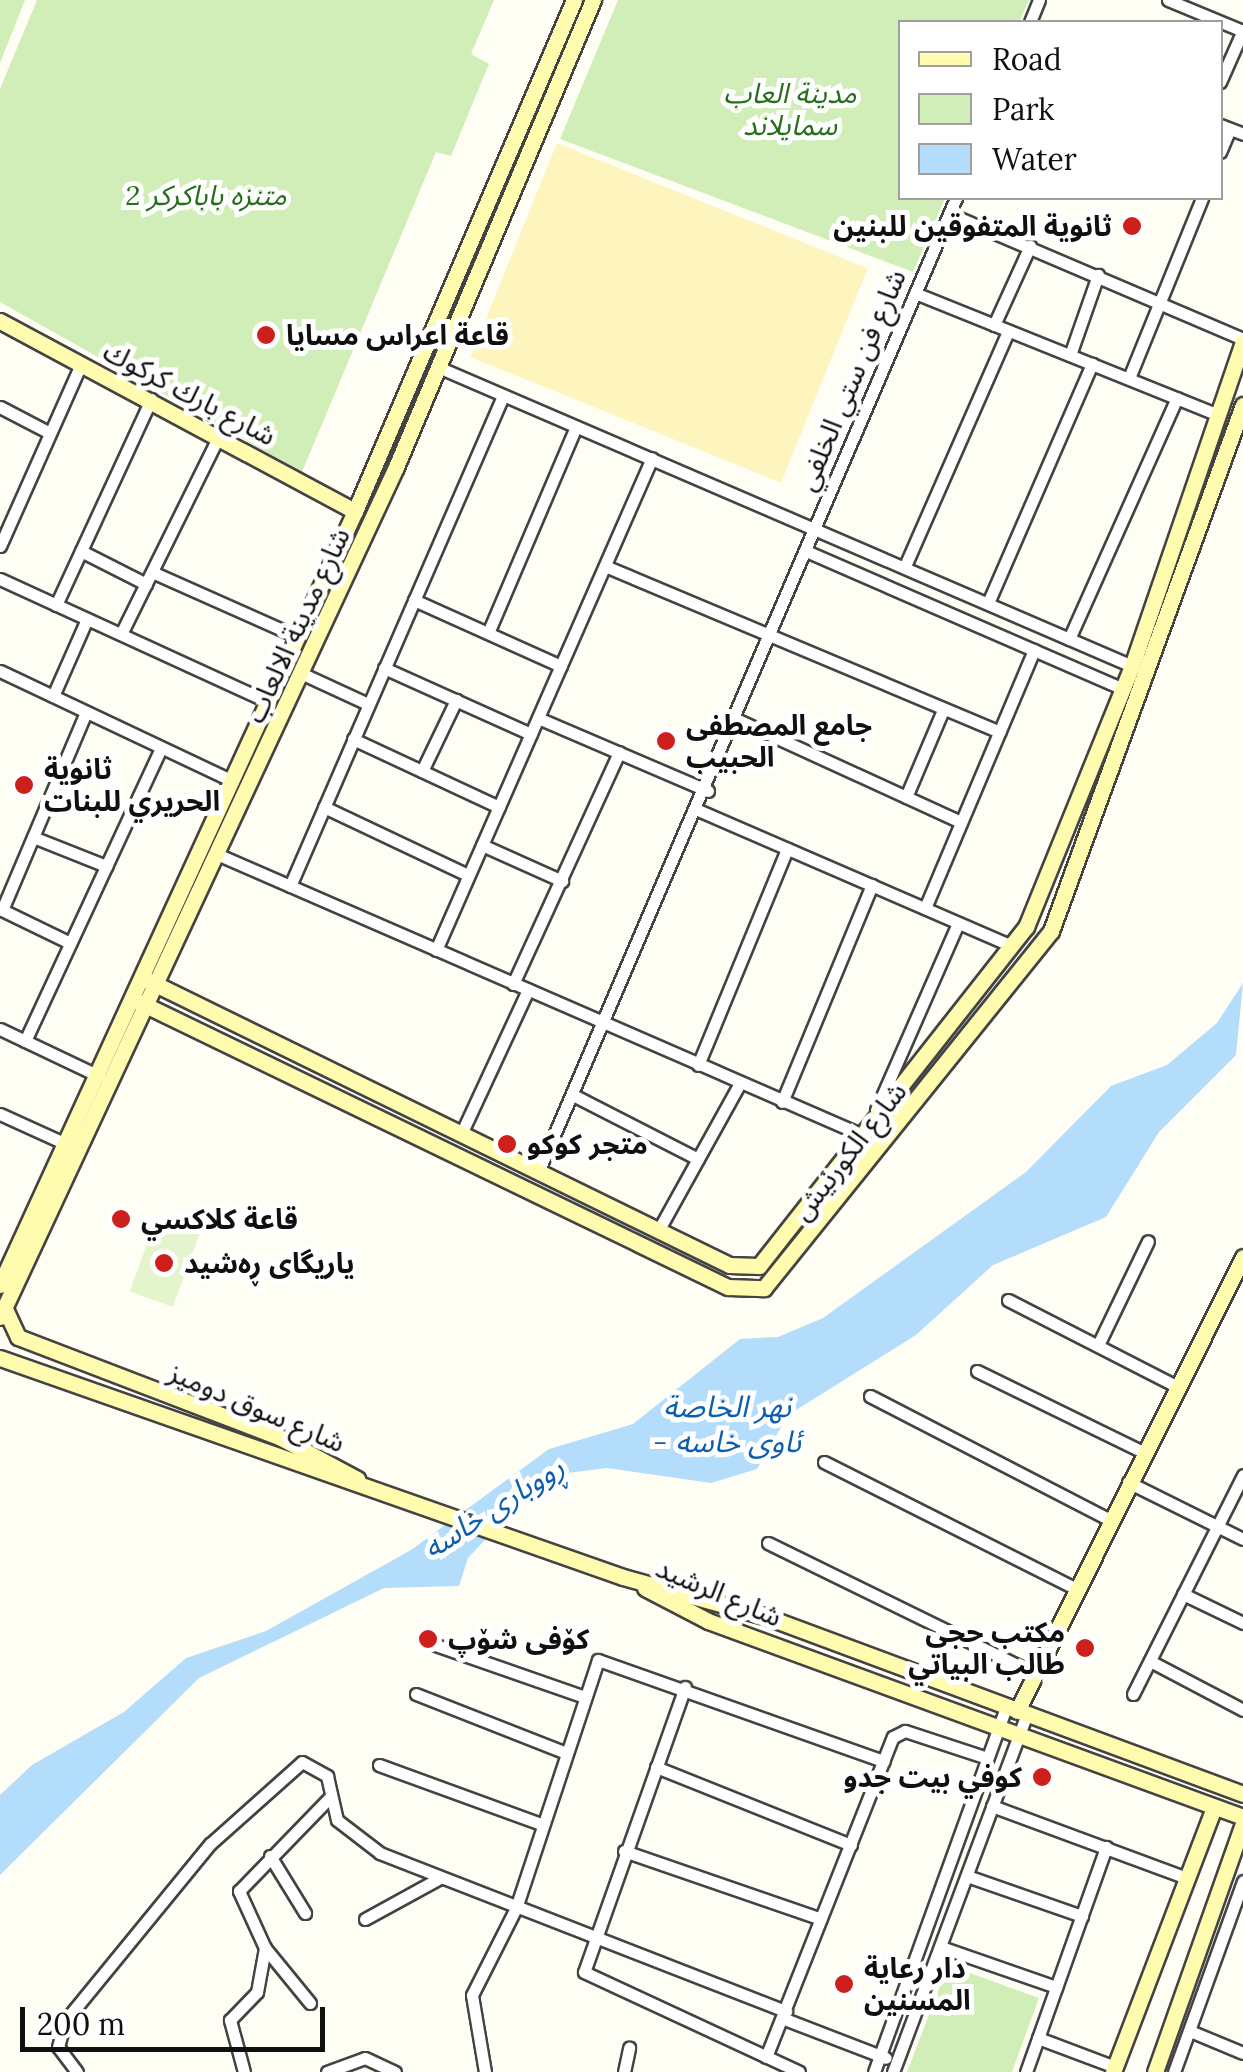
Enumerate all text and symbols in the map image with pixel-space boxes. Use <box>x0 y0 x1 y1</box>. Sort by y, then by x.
legend <box>898 20 1223 200</box>
text: Road <box>992 40 1062 78</box>
park label: مدينة العاب سمايلاند <box>723 76 857 142</box>
text: Park <box>992 90 1054 128</box>
text: Water <box>992 140 1077 178</box>
park label: متنزه باباكركر 2 <box>126 178 286 212</box>
place label: ثانوية المتفوقين للبنين <box>833 209 1112 243</box>
marker: ثانوية المتفوقين للبنين <box>1121 215 1143 237</box>
street label: شارع فن ستي الخلفي <box>789 264 913 496</box>
place label: قاعة اعراس مسايا <box>286 318 509 352</box>
marker: قاعة اعراس مسايا <box>255 324 277 346</box>
street label: شارع بارك كركوك <box>98 334 282 452</box>
street label: شارع مدينة الالعاب <box>237 522 357 728</box>
place label: جامع المصطفى الحبيب <box>686 708 872 774</box>
marker: جامع المصطفى الحبيب <box>655 730 677 752</box>
place label: ثانوية الحريري للبنات <box>44 752 220 818</box>
marker: ثانوية الحريري للبنات <box>13 774 35 796</box>
street label: شارع الكورنيش <box>785 1075 913 1227</box>
place label: متجر كوكو <box>527 1127 648 1161</box>
marker: متجر كوكو <box>496 1133 518 1155</box>
place label: قاعة كلاكسي <box>141 1202 298 1236</box>
marker: قاعة كلاكسي <box>110 1208 132 1230</box>
place label: یاریگای ڕەشید <box>184 1246 355 1280</box>
marker: یاریگای ڕەشید <box>153 1252 175 1274</box>
street label: شارع سوق دوميز <box>164 1355 350 1459</box>
water label: نهر الخاصة - ئاوی خاسە <box>653 1388 801 1458</box>
water label: ڕووباری خاسە <box>416 1448 570 1566</box>
street label: شارع الرشيد <box>651 1550 787 1634</box>
place label: مكتب حجي طالب البياتي <box>908 1615 1065 1681</box>
place label: کۆفی شۆپ <box>448 1622 589 1656</box>
marker: کۆفی شۆپ <box>417 1628 439 1650</box>
marker: مكتب حجي طالب البياتي <box>1074 1637 1096 1659</box>
place label: كوفي بيت جدو <box>844 1760 1022 1794</box>
marker: كوفي بيت جدو <box>1031 1766 1053 1788</box>
place label: دار رعاية المسنين <box>864 1951 971 2017</box>
marker: دار رعاية المسنين <box>833 1973 855 1995</box>
scale bar <box>25 1987 330 2049</box>
text: 200 m <box>37 2005 125 2043</box>

